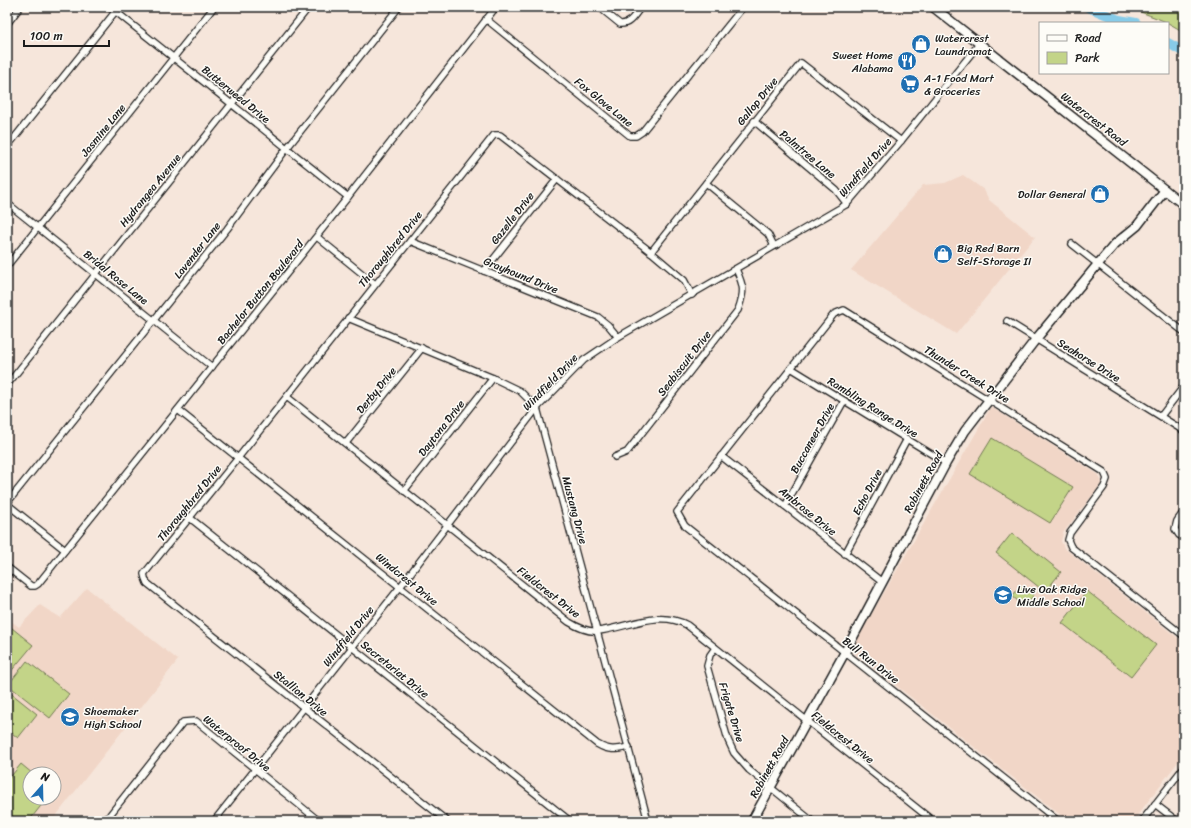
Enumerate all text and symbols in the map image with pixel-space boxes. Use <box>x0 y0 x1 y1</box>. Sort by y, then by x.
scale bar <box>24 22 109 48</box>
legend <box>1039 22 1169 74</box>
text: 100 m <box>30 25 63 47</box>
text: Road <box>1075 27 1102 49</box>
place label: Watercrest Laundromat <box>935 29 992 61</box>
shop icon: Watercrest Laundromat <box>910 33 932 55</box>
place label: Sweet Home Alabama <box>832 46 893 78</box>
text: Park <box>1075 47 1100 69</box>
restaurant icon: Sweet Home Alabama <box>896 50 918 72</box>
street label: Butterweed Drive <box>197 61 275 129</box>
place label: A-1 Food Mart & Groceries <box>923 69 994 101</box>
street label: Fox Glove Lane <box>570 73 638 132</box>
street label: Gallop Drive <box>732 73 783 130</box>
supermarket icon: A-1 Food Mart & Groceries <box>899 73 921 95</box>
street label: Watercrest Road <box>1056 87 1132 152</box>
street label: Jasmine Lane <box>75 99 131 162</box>
street label: Palmtree Lane <box>775 125 840 184</box>
street label: Windfield Drive <box>834 133 897 201</box>
street label: Hydrangea Avenue <box>115 149 187 231</box>
shop icon: Dollar General <box>1089 183 1111 205</box>
place label: Dollar General <box>1018 185 1087 204</box>
street label: Gazelle Drive <box>486 188 539 249</box>
street label: Thoroughbred Drive <box>353 206 428 292</box>
street label: Lavender Lane <box>169 217 226 283</box>
street label: Bachelor Button Boulevard <box>212 235 309 349</box>
place label: Big Red Barn Self-Storage II <box>957 239 1032 271</box>
shop icon: Big Red Barn Self-Storage II <box>932 243 954 265</box>
street label: Bridal Rose Lane <box>79 245 153 310</box>
street label: Grayhound Drive <box>480 252 561 299</box>
street label: Seabiscuit Drive <box>653 326 716 400</box>
street label: Seahorse Drive <box>1053 333 1125 388</box>
street label: Thunder Creek Drive <box>920 340 1014 409</box>
street label: Windfield Drive <box>518 349 583 415</box>
street label: Derby Drive <box>351 362 402 418</box>
street label: Rambling Range Drive <box>824 372 922 443</box>
street label: Daytona Drive <box>413 396 470 461</box>
street label: Buccaneer Drive <box>785 399 840 477</box>
street label: Robinett Road <box>899 447 949 517</box>
street label: Thoroughbred Drive <box>152 460 227 546</box>
street label: Echo Drive <box>847 465 888 519</box>
street label: Mustang Drive <box>556 474 593 547</box>
street label: Ambrose Drive <box>774 481 841 541</box>
street label: Windcrest Drive <box>371 548 443 611</box>
street label: Fieldcrest Drive <box>513 561 585 624</box>
place label: Live Oak Ridge Middle School <box>1017 580 1087 612</box>
school or university icon: Live Oak Ridge Middle School <box>992 584 1014 606</box>
street label: Windfield Drive <box>318 601 379 671</box>
street label: Bull Run Drive <box>838 632 904 689</box>
street label: Secretariat Drive <box>356 636 433 703</box>
street label: Stallion Drive <box>269 665 332 722</box>
street label: Frigate Drive <box>713 680 750 745</box>
place label: Shoemaker High School <box>84 702 142 734</box>
school or university icon: Shoemaker High School <box>59 706 81 728</box>
street label: Fieldcrest Drive <box>807 706 879 769</box>
street label: Waterproof Drive <box>199 710 275 777</box>
street label: Robinett Road <box>745 732 795 802</box>
north arrow <box>22 766 62 806</box>
text: N <box>37 766 52 787</box>

